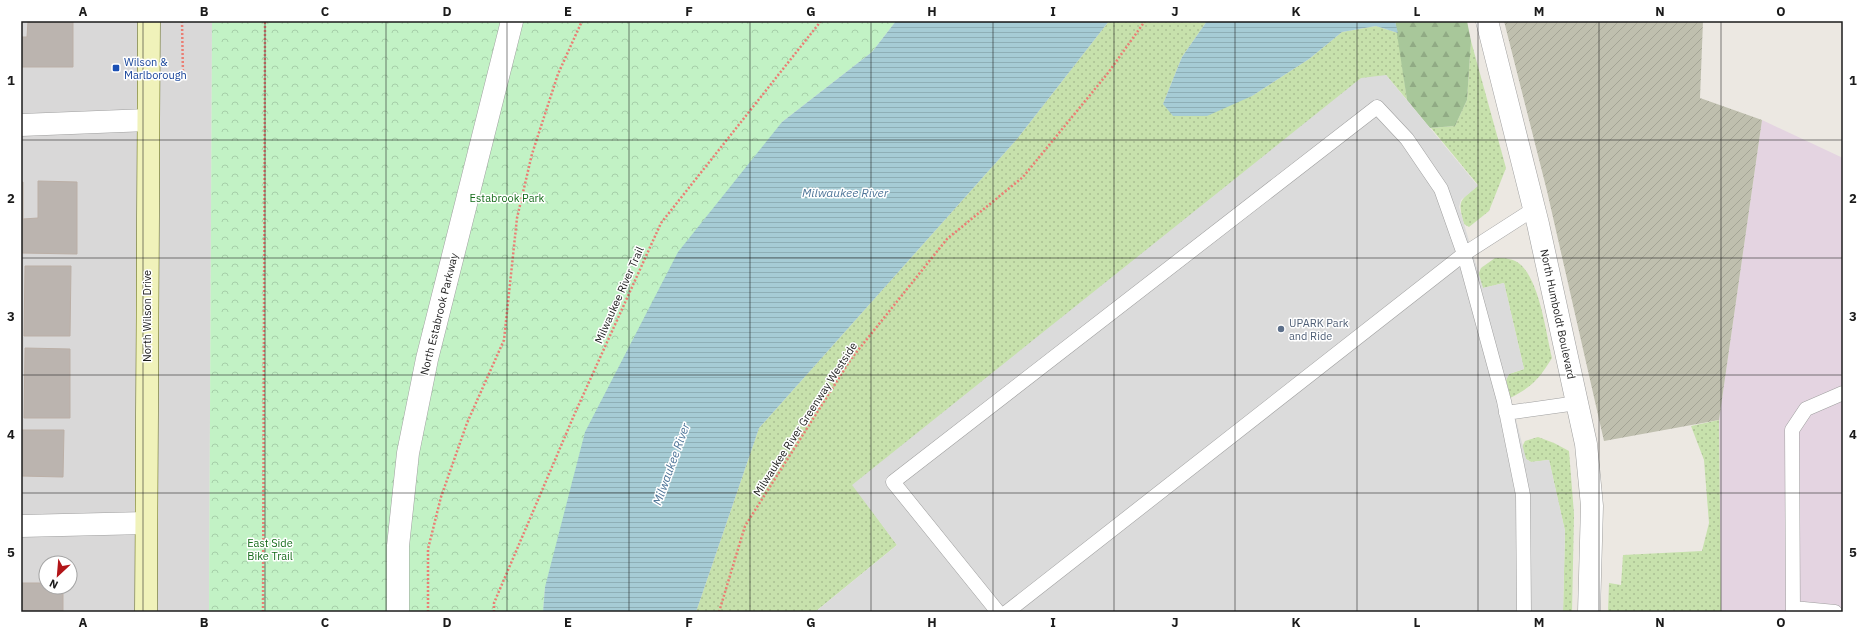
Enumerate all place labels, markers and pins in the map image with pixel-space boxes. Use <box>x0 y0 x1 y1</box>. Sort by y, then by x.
place label: Wilson & Marlborough <box>124 55 187 82</box>
marker: Wilson & Marlborough <box>111 63 121 73</box>
place label: UPARK Park and Ride <box>1289 316 1349 343</box>
marker: UPARK Park and Ride <box>1276 324 1286 334</box>

